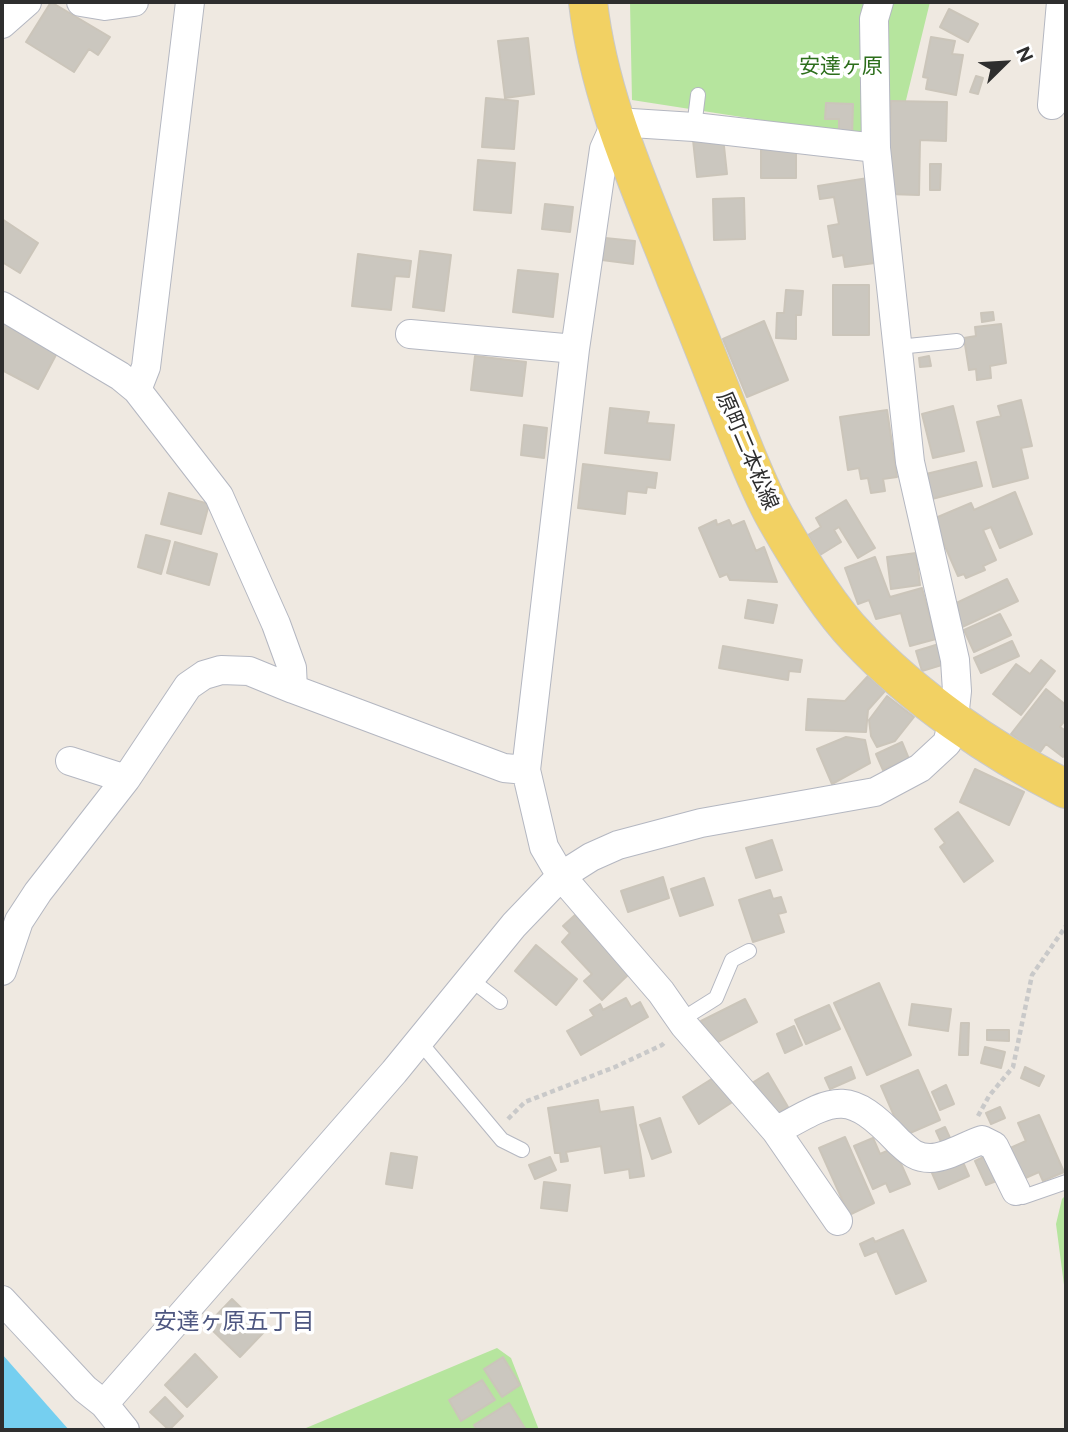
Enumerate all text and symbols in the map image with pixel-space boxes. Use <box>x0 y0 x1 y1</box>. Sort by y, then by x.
north arrow <box>970 28 1040 98</box>
text: N <box>1011 43 1038 66</box>
park label: 安達ヶ原 <box>799 54 883 80</box>
street label: 原町二本松線 <box>711 388 783 514</box>
district label: 安達ヶ原五丁目 <box>154 1308 314 1336</box>

